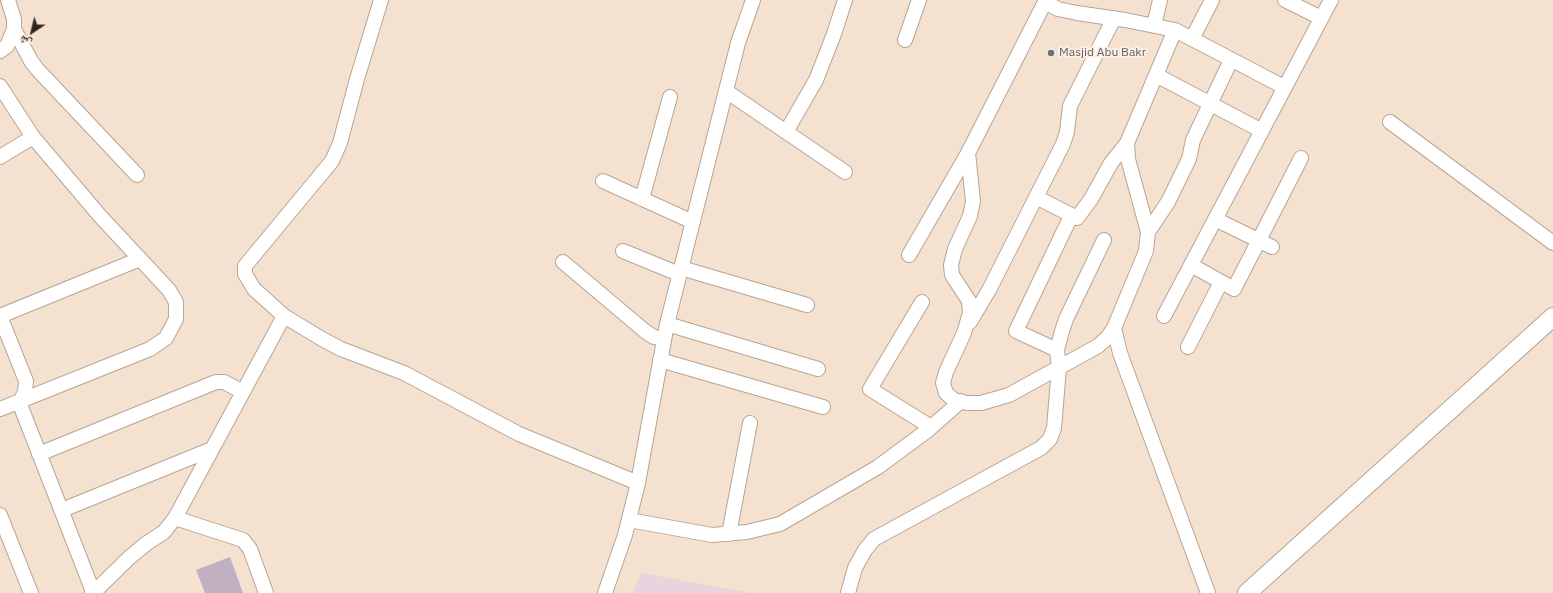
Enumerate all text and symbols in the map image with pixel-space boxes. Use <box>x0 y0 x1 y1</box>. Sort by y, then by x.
north arrow <box>12 12 52 52</box>
text: ش <box>16 33 34 51</box>
place label: Masjid Abu Bakr <box>1059 46 1146 60</box>
marker: Masjid Abu Bakr <box>1046 48 1056 58</box>

